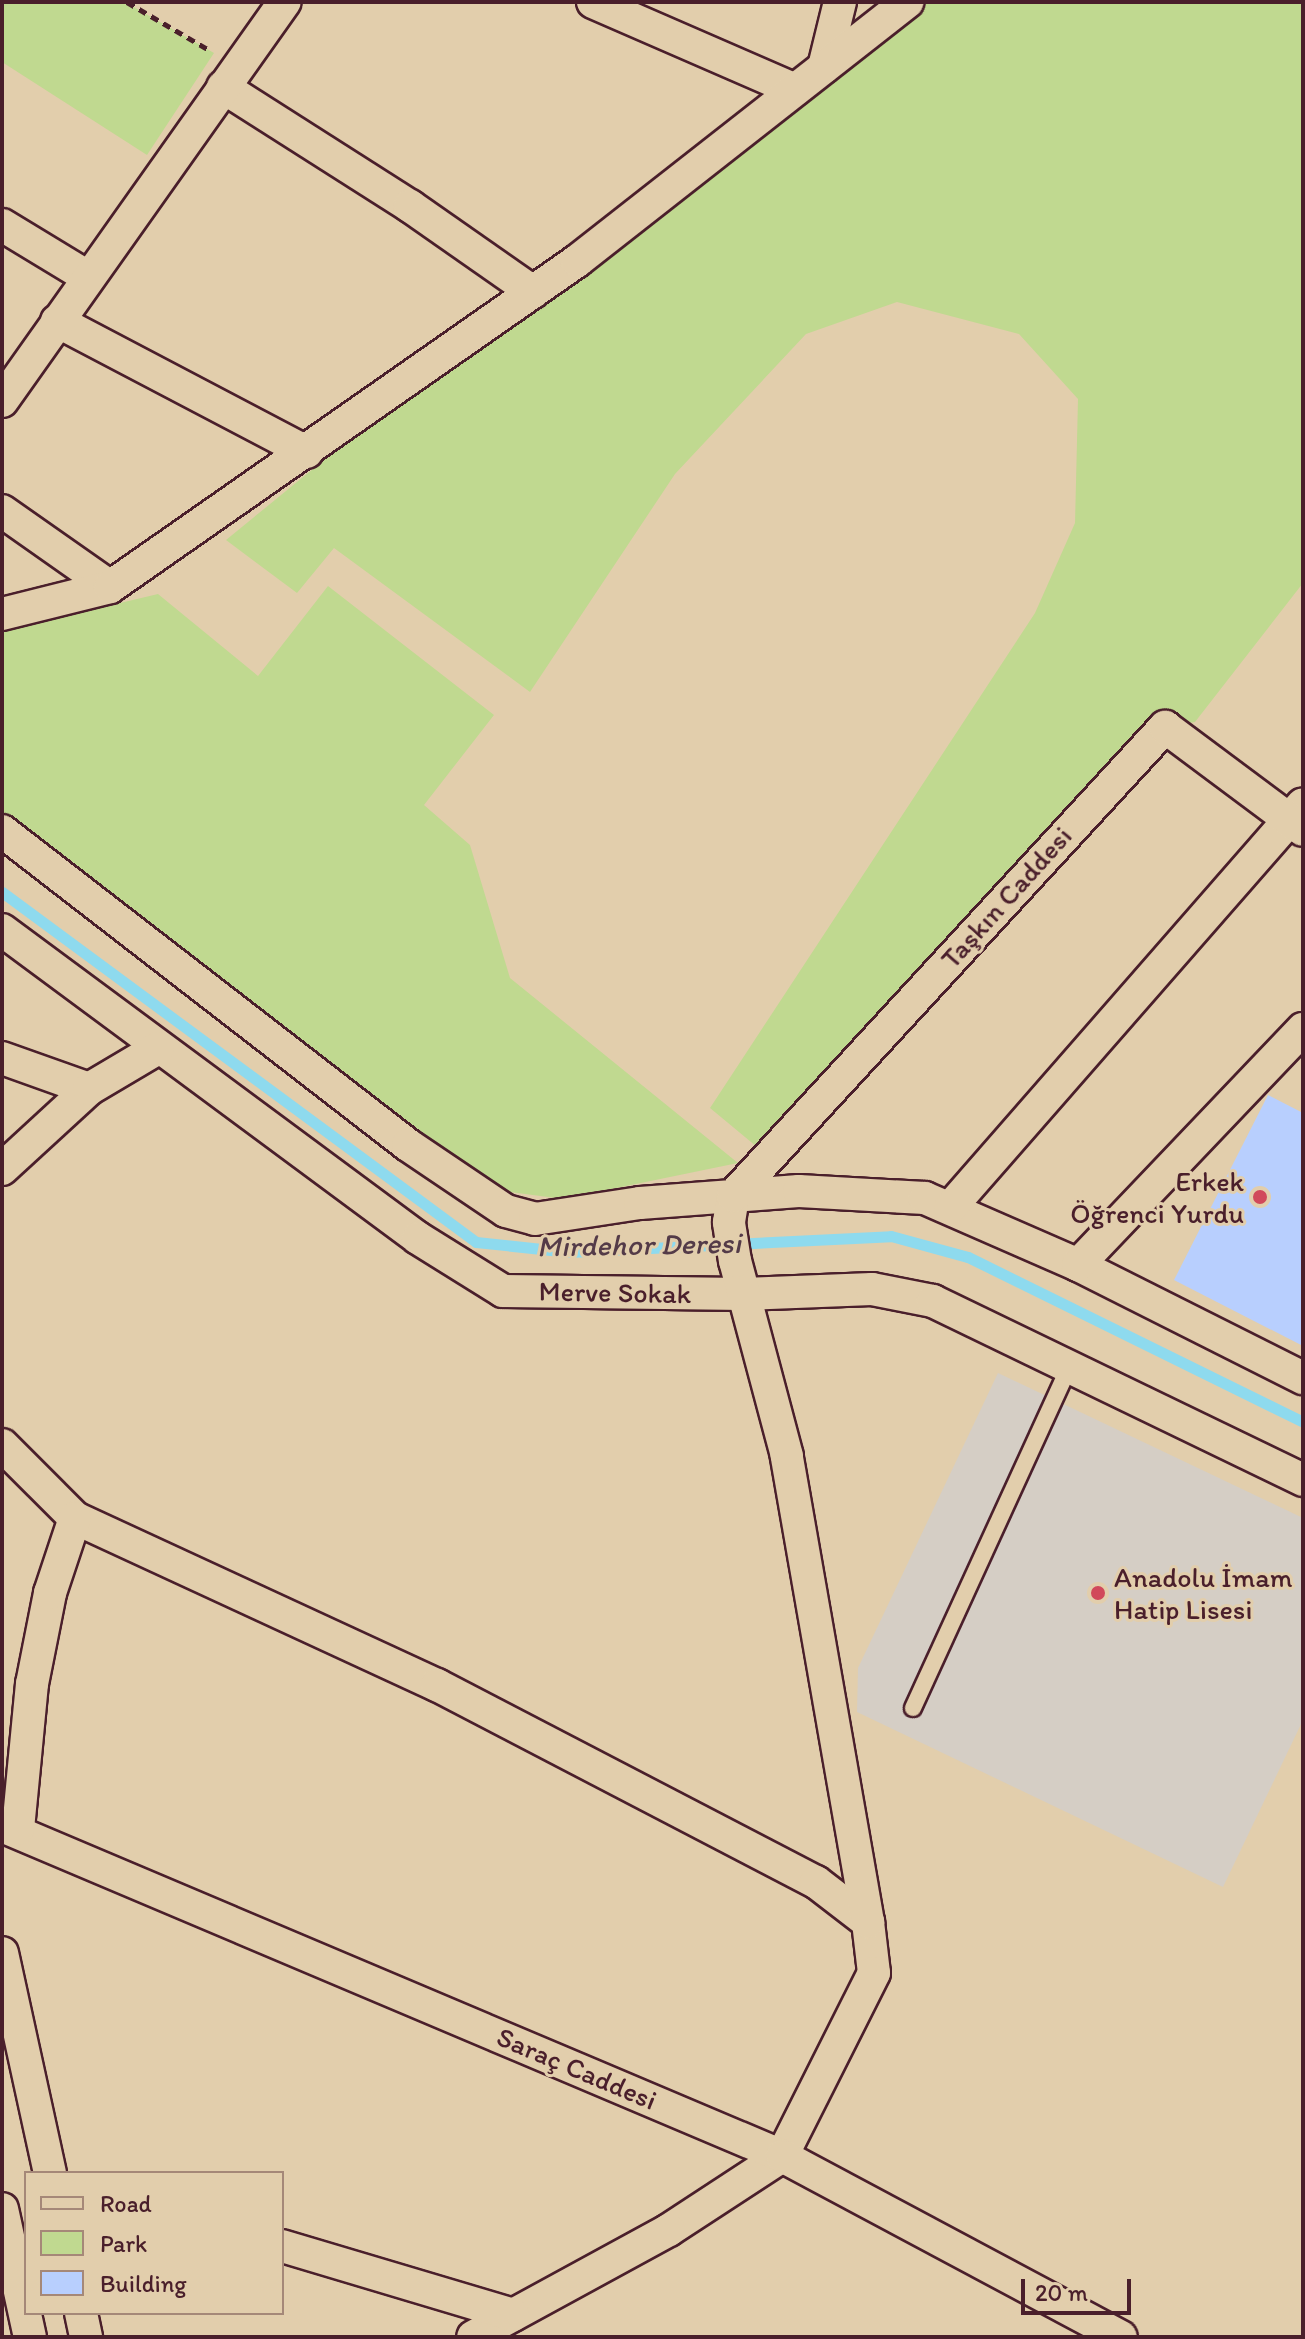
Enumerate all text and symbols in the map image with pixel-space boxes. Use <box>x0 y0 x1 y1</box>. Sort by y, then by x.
street label: Taşkın Caddesi <box>933 819 1079 975</box>
place label: Erkek Öğrenci Yurdu <box>1072 1164 1244 1230</box>
marker: Erkek Öğrenci Yurdu <box>1251 1188 1269 1206</box>
water label: Mirdehor Deresi <box>536 1225 742 1265</box>
street label: Merve Sokak <box>539 1274 691 1310</box>
place label: Anadolu İmam Hatip Lisesi <box>1114 1560 1292 1626</box>
marker: Anadolu İmam Hatip Lisesi <box>1089 1584 1107 1602</box>
street label: Saraç Caddesi <box>492 2019 662 2117</box>
legend <box>24 2171 284 2315</box>
text: Road <box>100 2189 152 2218</box>
text: Park <box>100 2229 147 2258</box>
scale bar <box>1025 2263 1135 2313</box>
text: Building <box>100 2269 187 2298</box>
text: 20 m <box>1035 2278 1088 2307</box>

